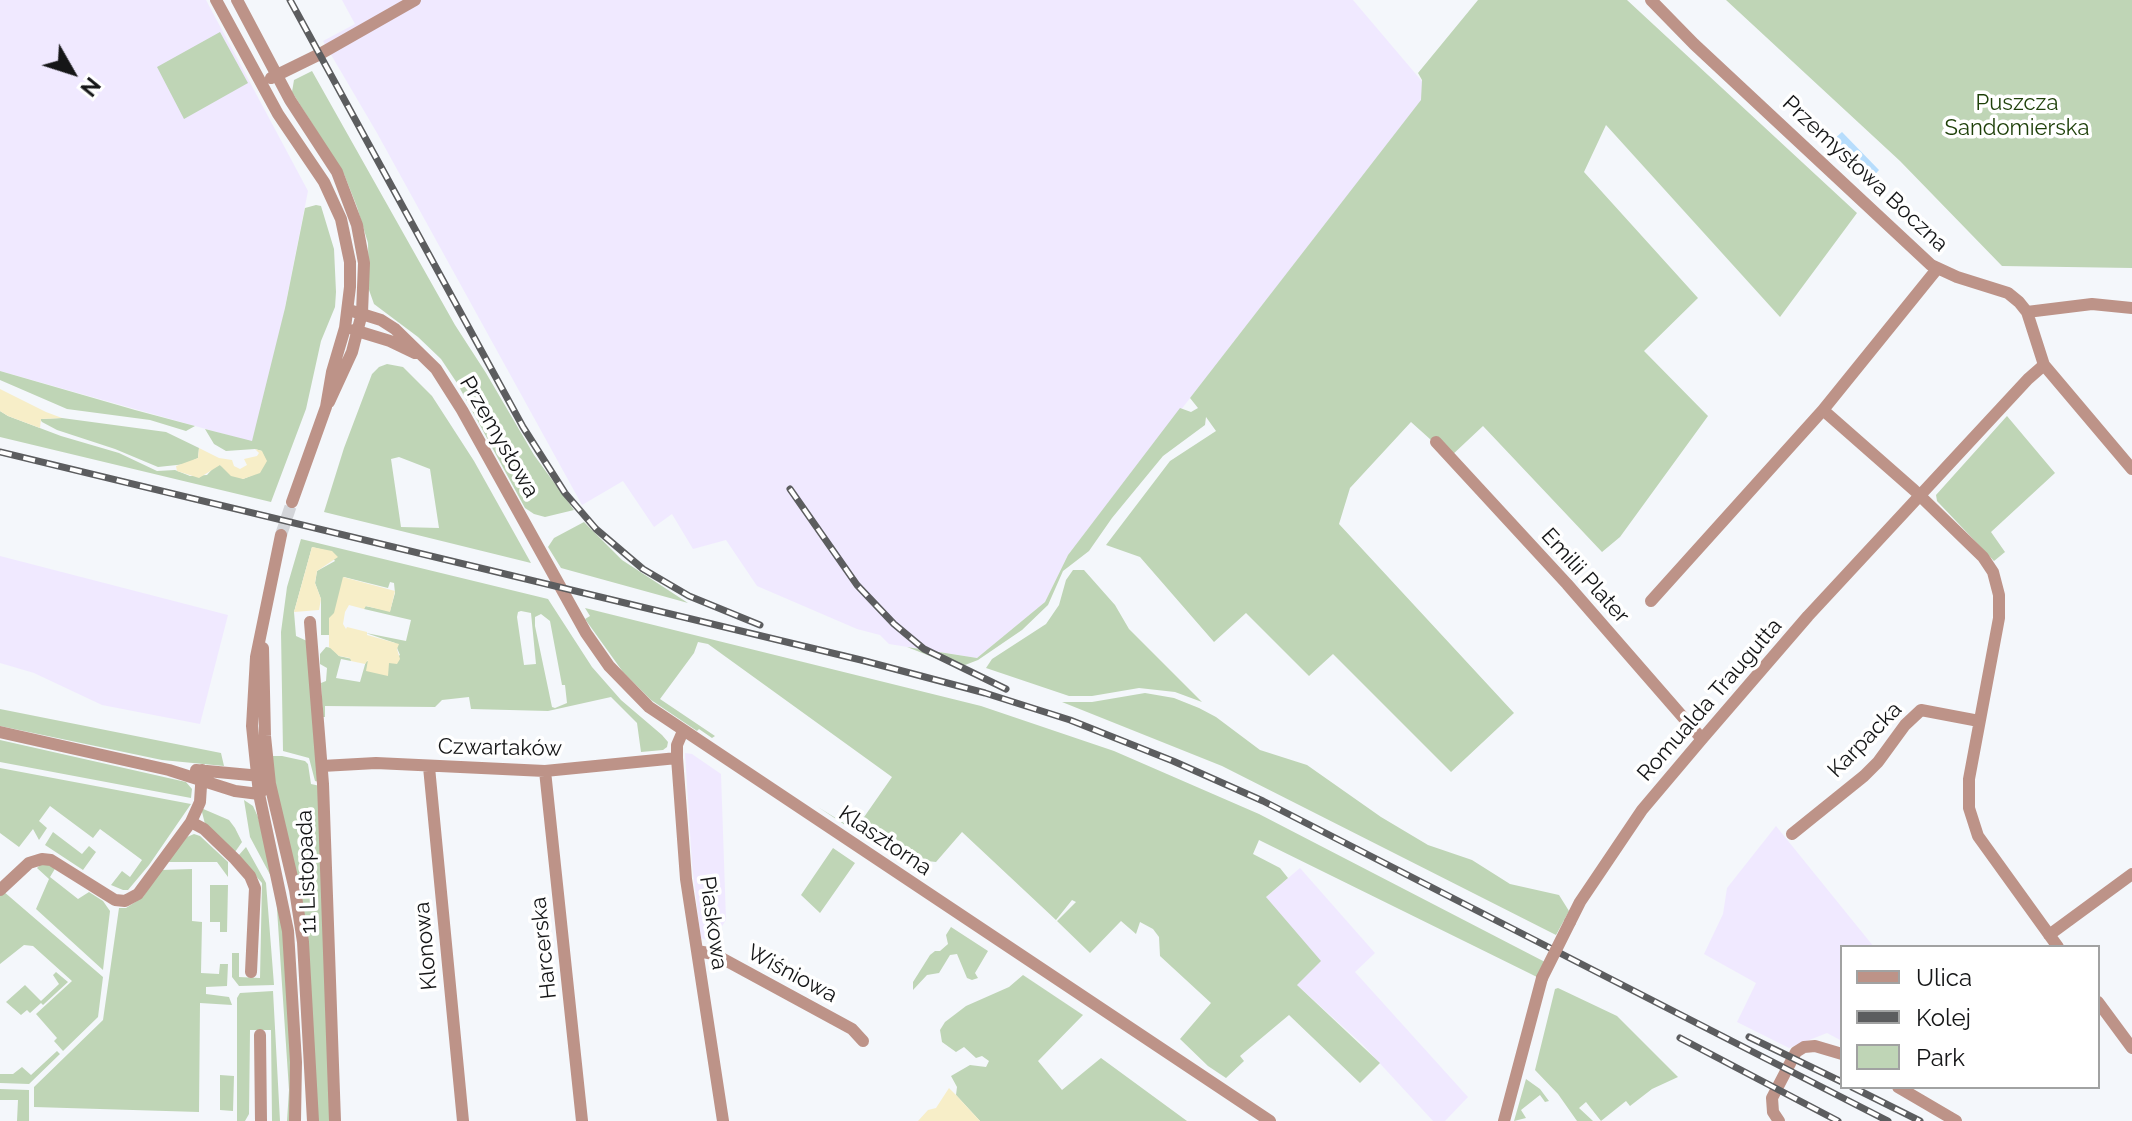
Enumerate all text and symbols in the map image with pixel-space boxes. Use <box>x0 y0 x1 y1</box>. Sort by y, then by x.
north arrow <box>32 32 112 112</box>
text: N <box>75 72 106 102</box>
street label: Przemysłowa Boczna <box>1777 90 1953 258</box>
park label: Puszcza Sandomierska <box>1945 90 2089 142</box>
street label: Przemysłowa <box>454 372 544 502</box>
street label: Emilii Plater <box>1535 523 1635 629</box>
street label: Romualda Traugutta <box>1632 613 1788 787</box>
street label: Karpacka <box>1822 697 1908 783</box>
street label: Czwartaków <box>438 734 562 762</box>
street label: Klasztorna <box>834 800 936 882</box>
street label: 11 Listopada <box>292 809 322 935</box>
street label: Piaskowa <box>693 874 733 972</box>
street label: Harcerska <box>526 896 562 1000</box>
street label: Klonowa <box>409 901 443 991</box>
street label: Wiśniowa <box>742 939 842 1009</box>
legend <box>1840 945 2100 1089</box>
text: Ulica <box>1916 963 1972 992</box>
text: Kolej <box>1916 1003 1971 1032</box>
text: Park <box>1916 1043 1965 1072</box>

